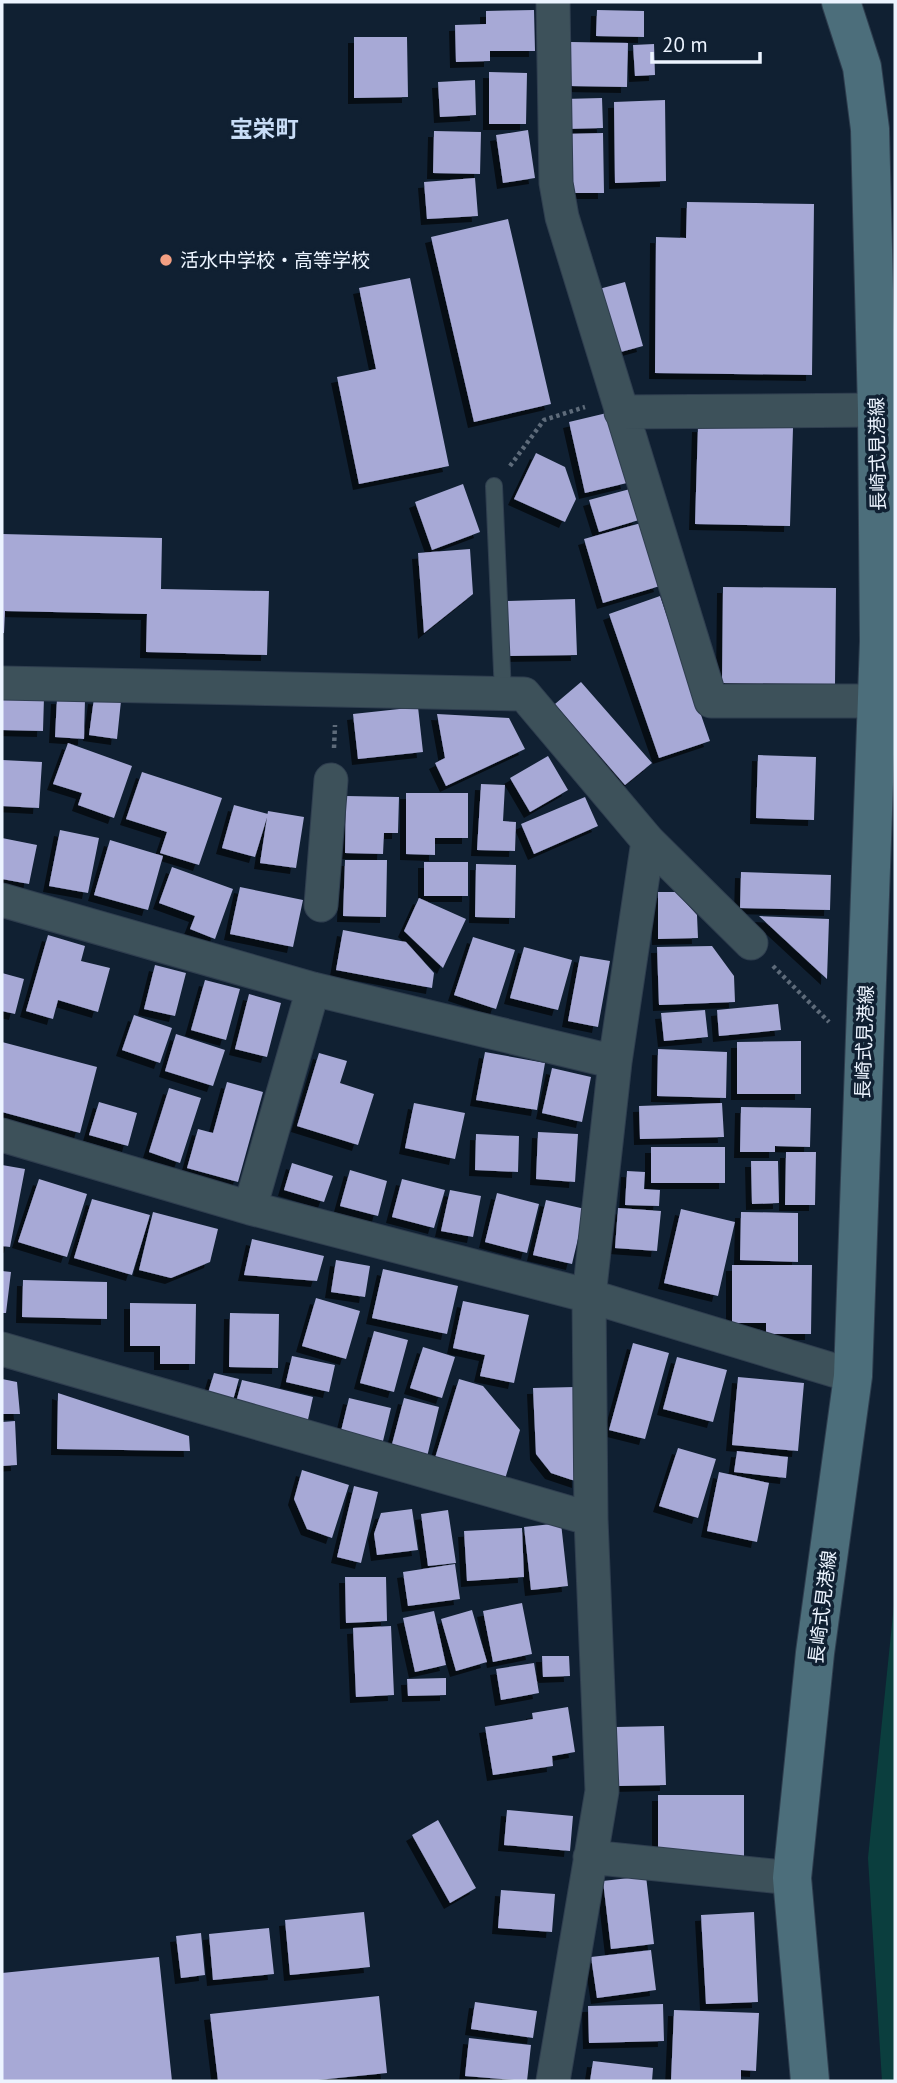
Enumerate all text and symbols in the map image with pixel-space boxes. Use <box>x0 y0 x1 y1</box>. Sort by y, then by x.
scale bar <box>652 21 760 65</box>
text: 20 m <box>662 31 708 58</box>
district label: 宝栄町 <box>230 114 299 143</box>
place label: 活水中学校・高等学校 <box>180 248 370 272</box>
marker: 活水中学校・高等学校 <box>158 252 174 268</box>
street label: 長崎式見港線 <box>864 397 890 511</box>
street label: 長崎式見港線 <box>850 985 878 1099</box>
street label: 長崎式見港線 <box>803 1549 841 1665</box>

